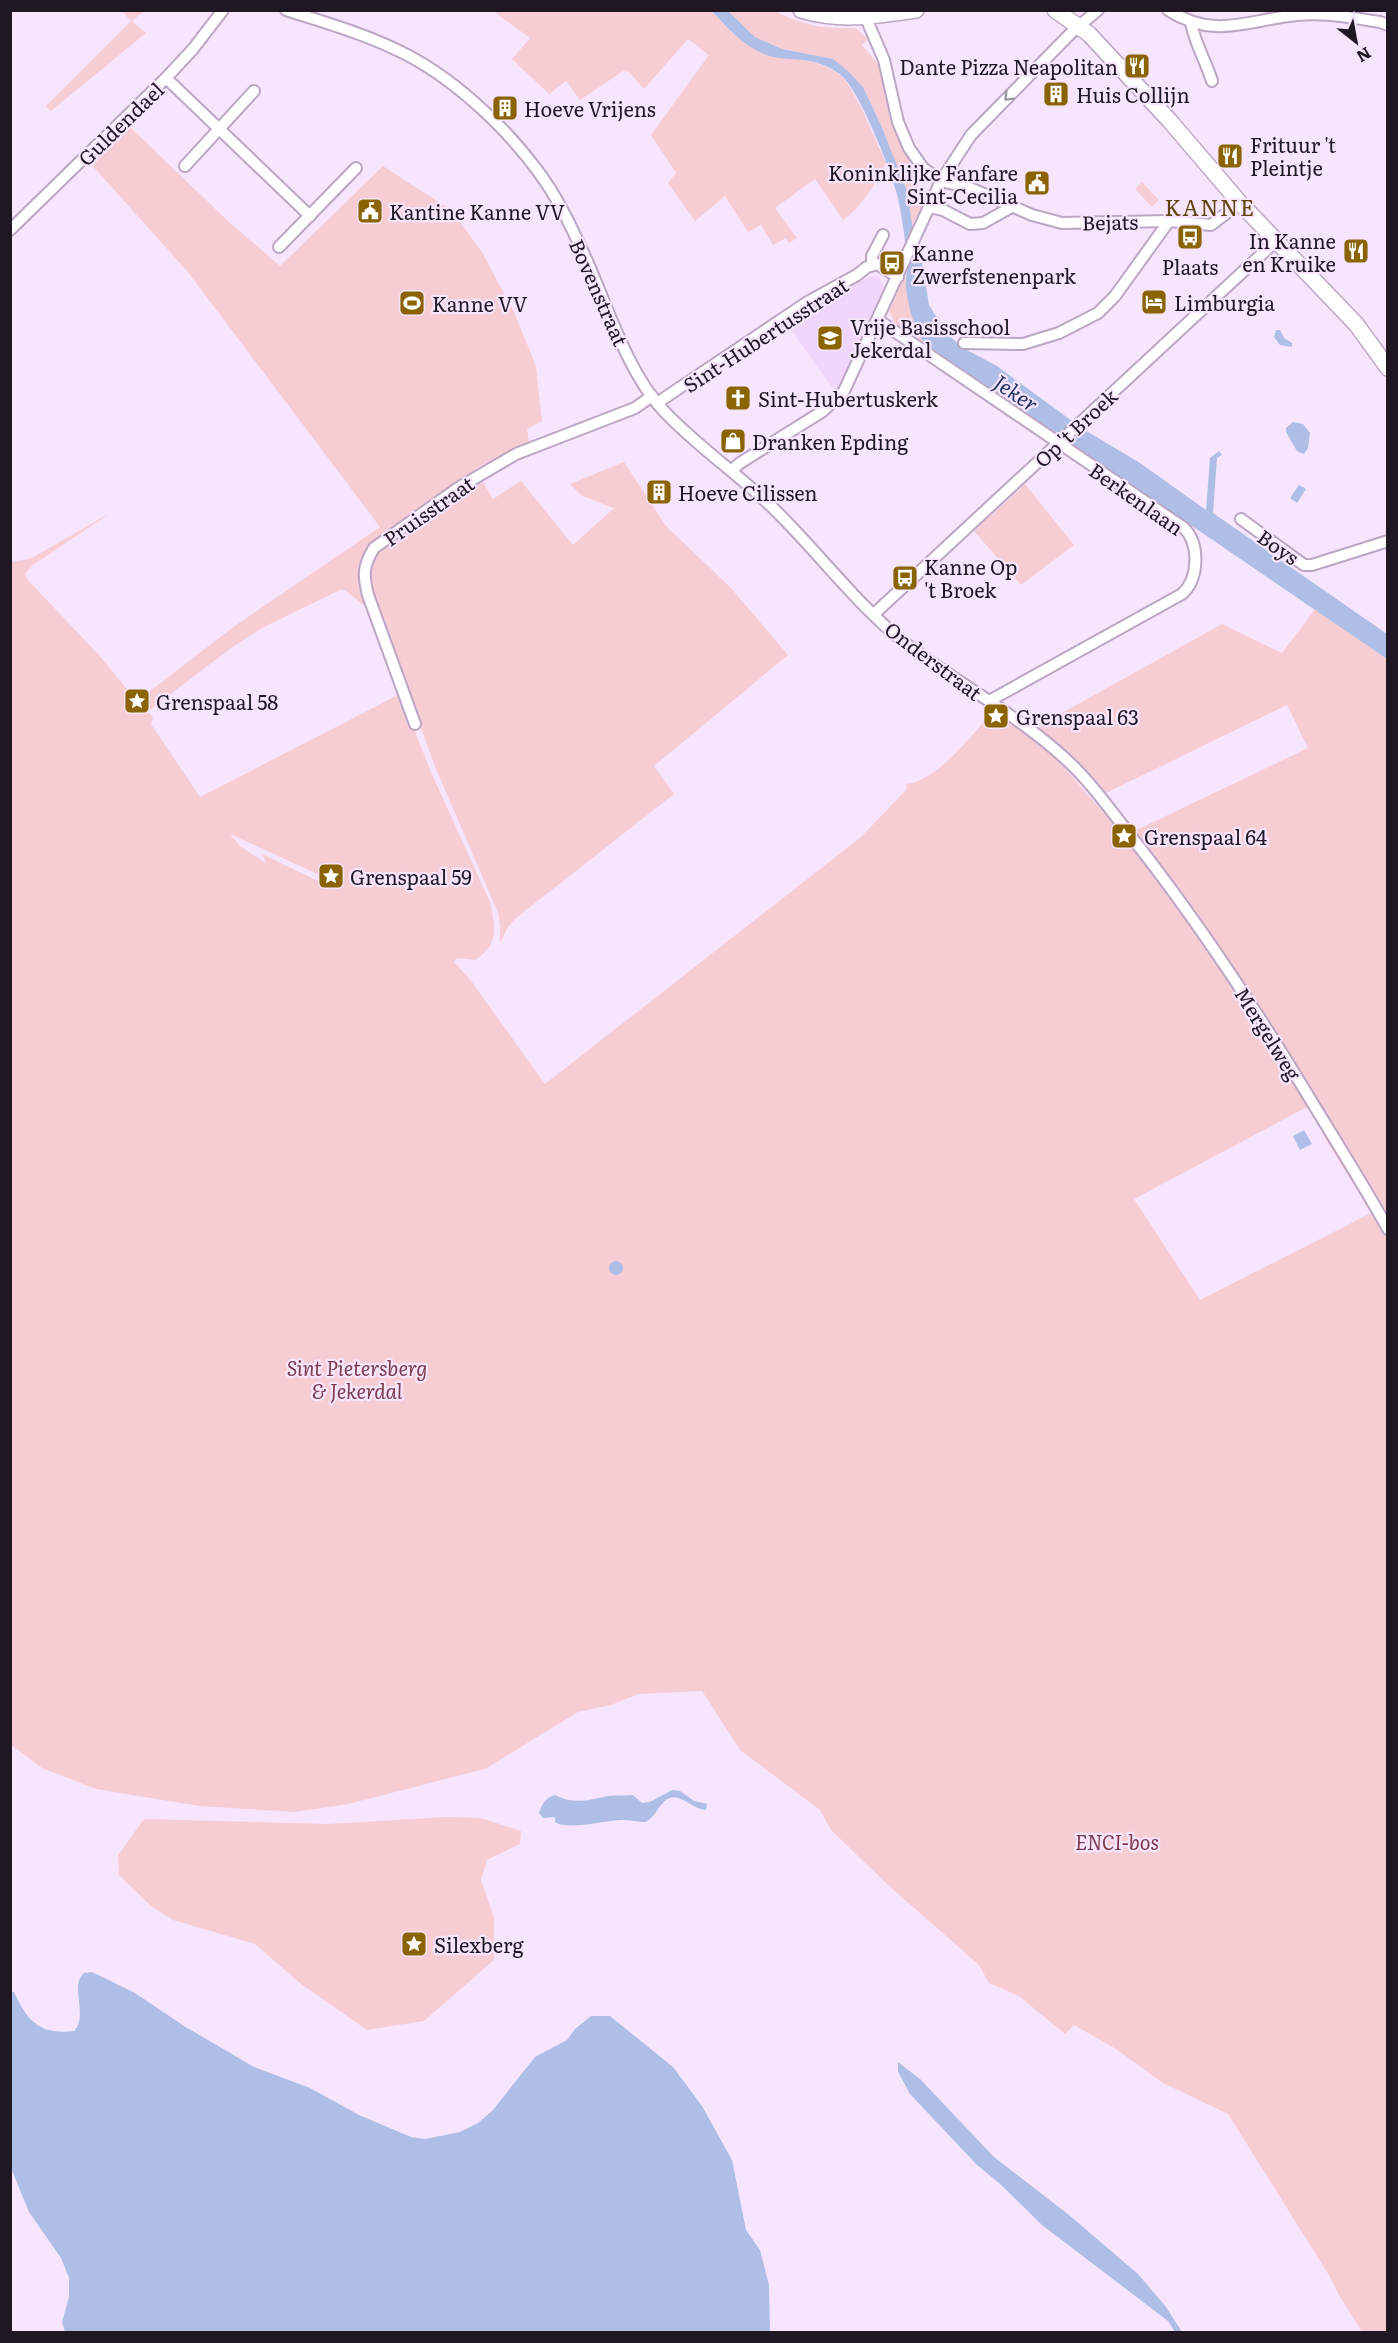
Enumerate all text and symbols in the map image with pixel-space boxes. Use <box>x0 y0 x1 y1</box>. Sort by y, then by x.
north arrow <box>1326 12 1386 72</box>
text: N <box>1352 42 1376 69</box>
place label: Dante Pizza Neapolitan <box>899 51 1118 81</box>
restaurant icon: Dante Pizza Neapolitan <box>1122 51 1152 81</box>
street label: Guldendael <box>70 74 170 172</box>
building icon: Huis Collijn <box>1041 79 1071 109</box>
place label: Huis Collijn <box>1076 79 1190 109</box>
one-way arrow <box>1005 89 1016 100</box>
building icon: Hoeve Vrijens <box>490 93 520 123</box>
place label: Hoeve Vrijens <box>524 93 656 123</box>
place label: Frituur 't Pleintje <box>1250 129 1336 182</box>
restaurant icon: Frituur 't Pleintje <box>1215 141 1245 171</box>
place label: Koninklijke Fanfare Sint-Cecilia <box>828 157 1018 210</box>
public building icon: Koninklijke Fanfare Sint-Cecilia <box>1022 168 1052 198</box>
district label: KANNE <box>1164 190 1256 223</box>
public building icon: Kantine Kanne VV <box>355 196 385 226</box>
place label: Kantine Kanne VV <box>389 196 565 226</box>
street label: Bejats <box>1082 206 1138 236</box>
bus stop icon: Plaats <box>1175 222 1205 252</box>
place label: In Kanne en Kruike <box>1242 225 1336 278</box>
street label: Bovenstraat <box>563 234 637 350</box>
restaurant icon: In Kanne en Kruike <box>1341 236 1371 266</box>
place label: Kanne Zwerfstenenpark <box>912 237 1077 290</box>
bus stop icon: Kanne Zwerfstenenpark <box>877 248 907 278</box>
place label: Plaats <box>1162 251 1218 281</box>
street label: Sint-Hubertusstraat <box>677 269 853 399</box>
hotel icon: Limburgia <box>1139 287 1169 317</box>
place label: Limburgia <box>1174 287 1275 317</box>
sports icon: Kanne VV <box>397 288 427 318</box>
place label: Kanne VV <box>432 288 528 318</box>
place label: Vrije Basisschool Jekerdal <box>850 311 1011 364</box>
school or university icon: Vrije Basisschool Jekerdal <box>815 323 845 353</box>
water label: Jeker <box>989 366 1046 418</box>
street label: Op 't Broek <box>1027 380 1124 473</box>
church icon: Sint-Hubertuskerk <box>723 383 753 413</box>
place label: Sint-Hubertuskerk <box>758 383 939 413</box>
shop icon: Dranken Epding <box>718 426 748 456</box>
place label: Dranken Epding <box>752 426 909 456</box>
street label: Berkenlaan <box>1084 454 1190 542</box>
street label: Pruisstraat <box>376 468 480 552</box>
building icon: Hoeve Cilissen <box>644 477 674 507</box>
place label: Hoeve Cilissen <box>678 477 818 507</box>
street label: Boys <box>1252 521 1306 571</box>
place label: Kanne Op 't Broek <box>924 551 1017 604</box>
bus stop icon: Kanne Op 't Broek <box>890 563 920 593</box>
street label: Onderstraat <box>879 613 989 707</box>
place icon: Grenspaal 58 <box>122 686 152 716</box>
place label: Grenspaal 58 <box>156 686 278 716</box>
place icon: Grenspaal 63 <box>981 701 1011 731</box>
place label: Grenspaal 63 <box>1016 701 1139 731</box>
place icon: Grenspaal 64 <box>1109 821 1139 851</box>
place label: Grenspaal 64 <box>1144 821 1267 851</box>
place icon: Grenspaal 59 <box>316 861 346 891</box>
place label: Grenspaal 59 <box>350 861 472 891</box>
street label: Mergelweg <box>1228 981 1310 1086</box>
park label: Sint Pietersberg & Jekerdal <box>287 1352 427 1405</box>
park label: ENCI-bos <box>1075 1826 1159 1856</box>
place icon: Silexberg <box>399 1929 429 1959</box>
place label: Silexberg <box>434 1929 524 1959</box>

